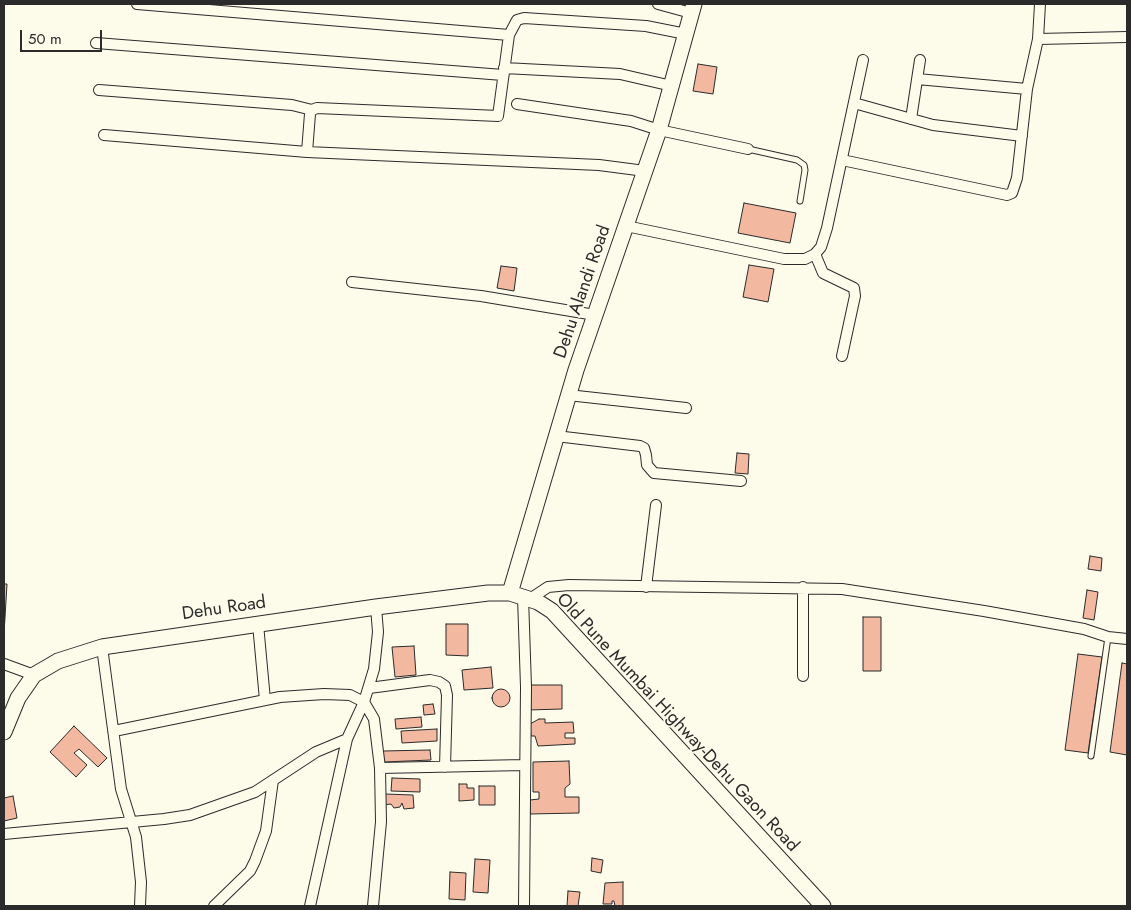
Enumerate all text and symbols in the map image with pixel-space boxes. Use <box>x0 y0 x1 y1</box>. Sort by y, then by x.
scale bar <box>22 20 105 52</box>
text: 50 m <box>28 28 62 50</box>
street label: Dehu Alandi Road <box>550 223 616 361</box>
street label: Old Pune Mumbai Highway-Dehu Gaon Road <box>551 589 803 857</box>
street label: Dehu Road <box>181 592 267 626</box>

